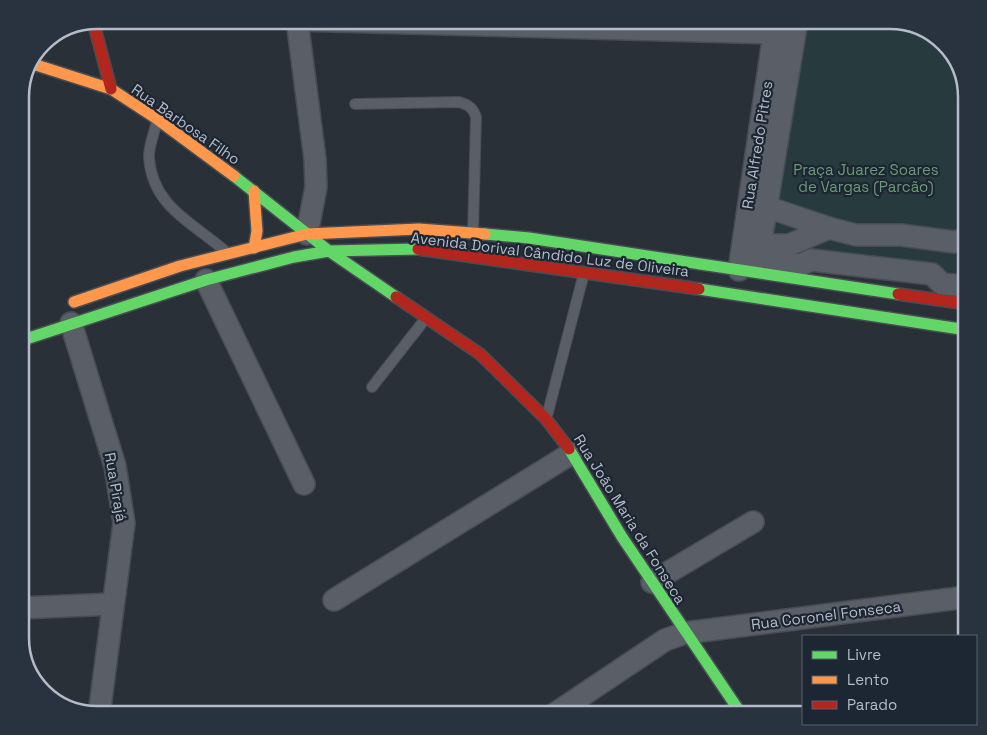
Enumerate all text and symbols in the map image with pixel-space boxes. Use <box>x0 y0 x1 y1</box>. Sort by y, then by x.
street label: Rua Barbosa Filho <box>128 79 244 169</box>
street label: Rua Alfredo Pitres <box>737 79 777 210</box>
park label: Praça Juarez Soares de Vargas (Parcão) <box>793 160 939 197</box>
street label: Avenida Dorival Cândido Luz de Oliveira <box>410 228 691 281</box>
street label: Rua João Maria da Fonseca <box>570 430 690 608</box>
street label: Rua Pirajá <box>101 451 132 524</box>
street label: Rua Coronel Fonseca <box>750 596 903 634</box>
legend <box>802 635 977 725</box>
text: Livre <box>847 645 881 664</box>
text: Lento <box>847 670 889 689</box>
text: Parado <box>847 695 897 714</box>

